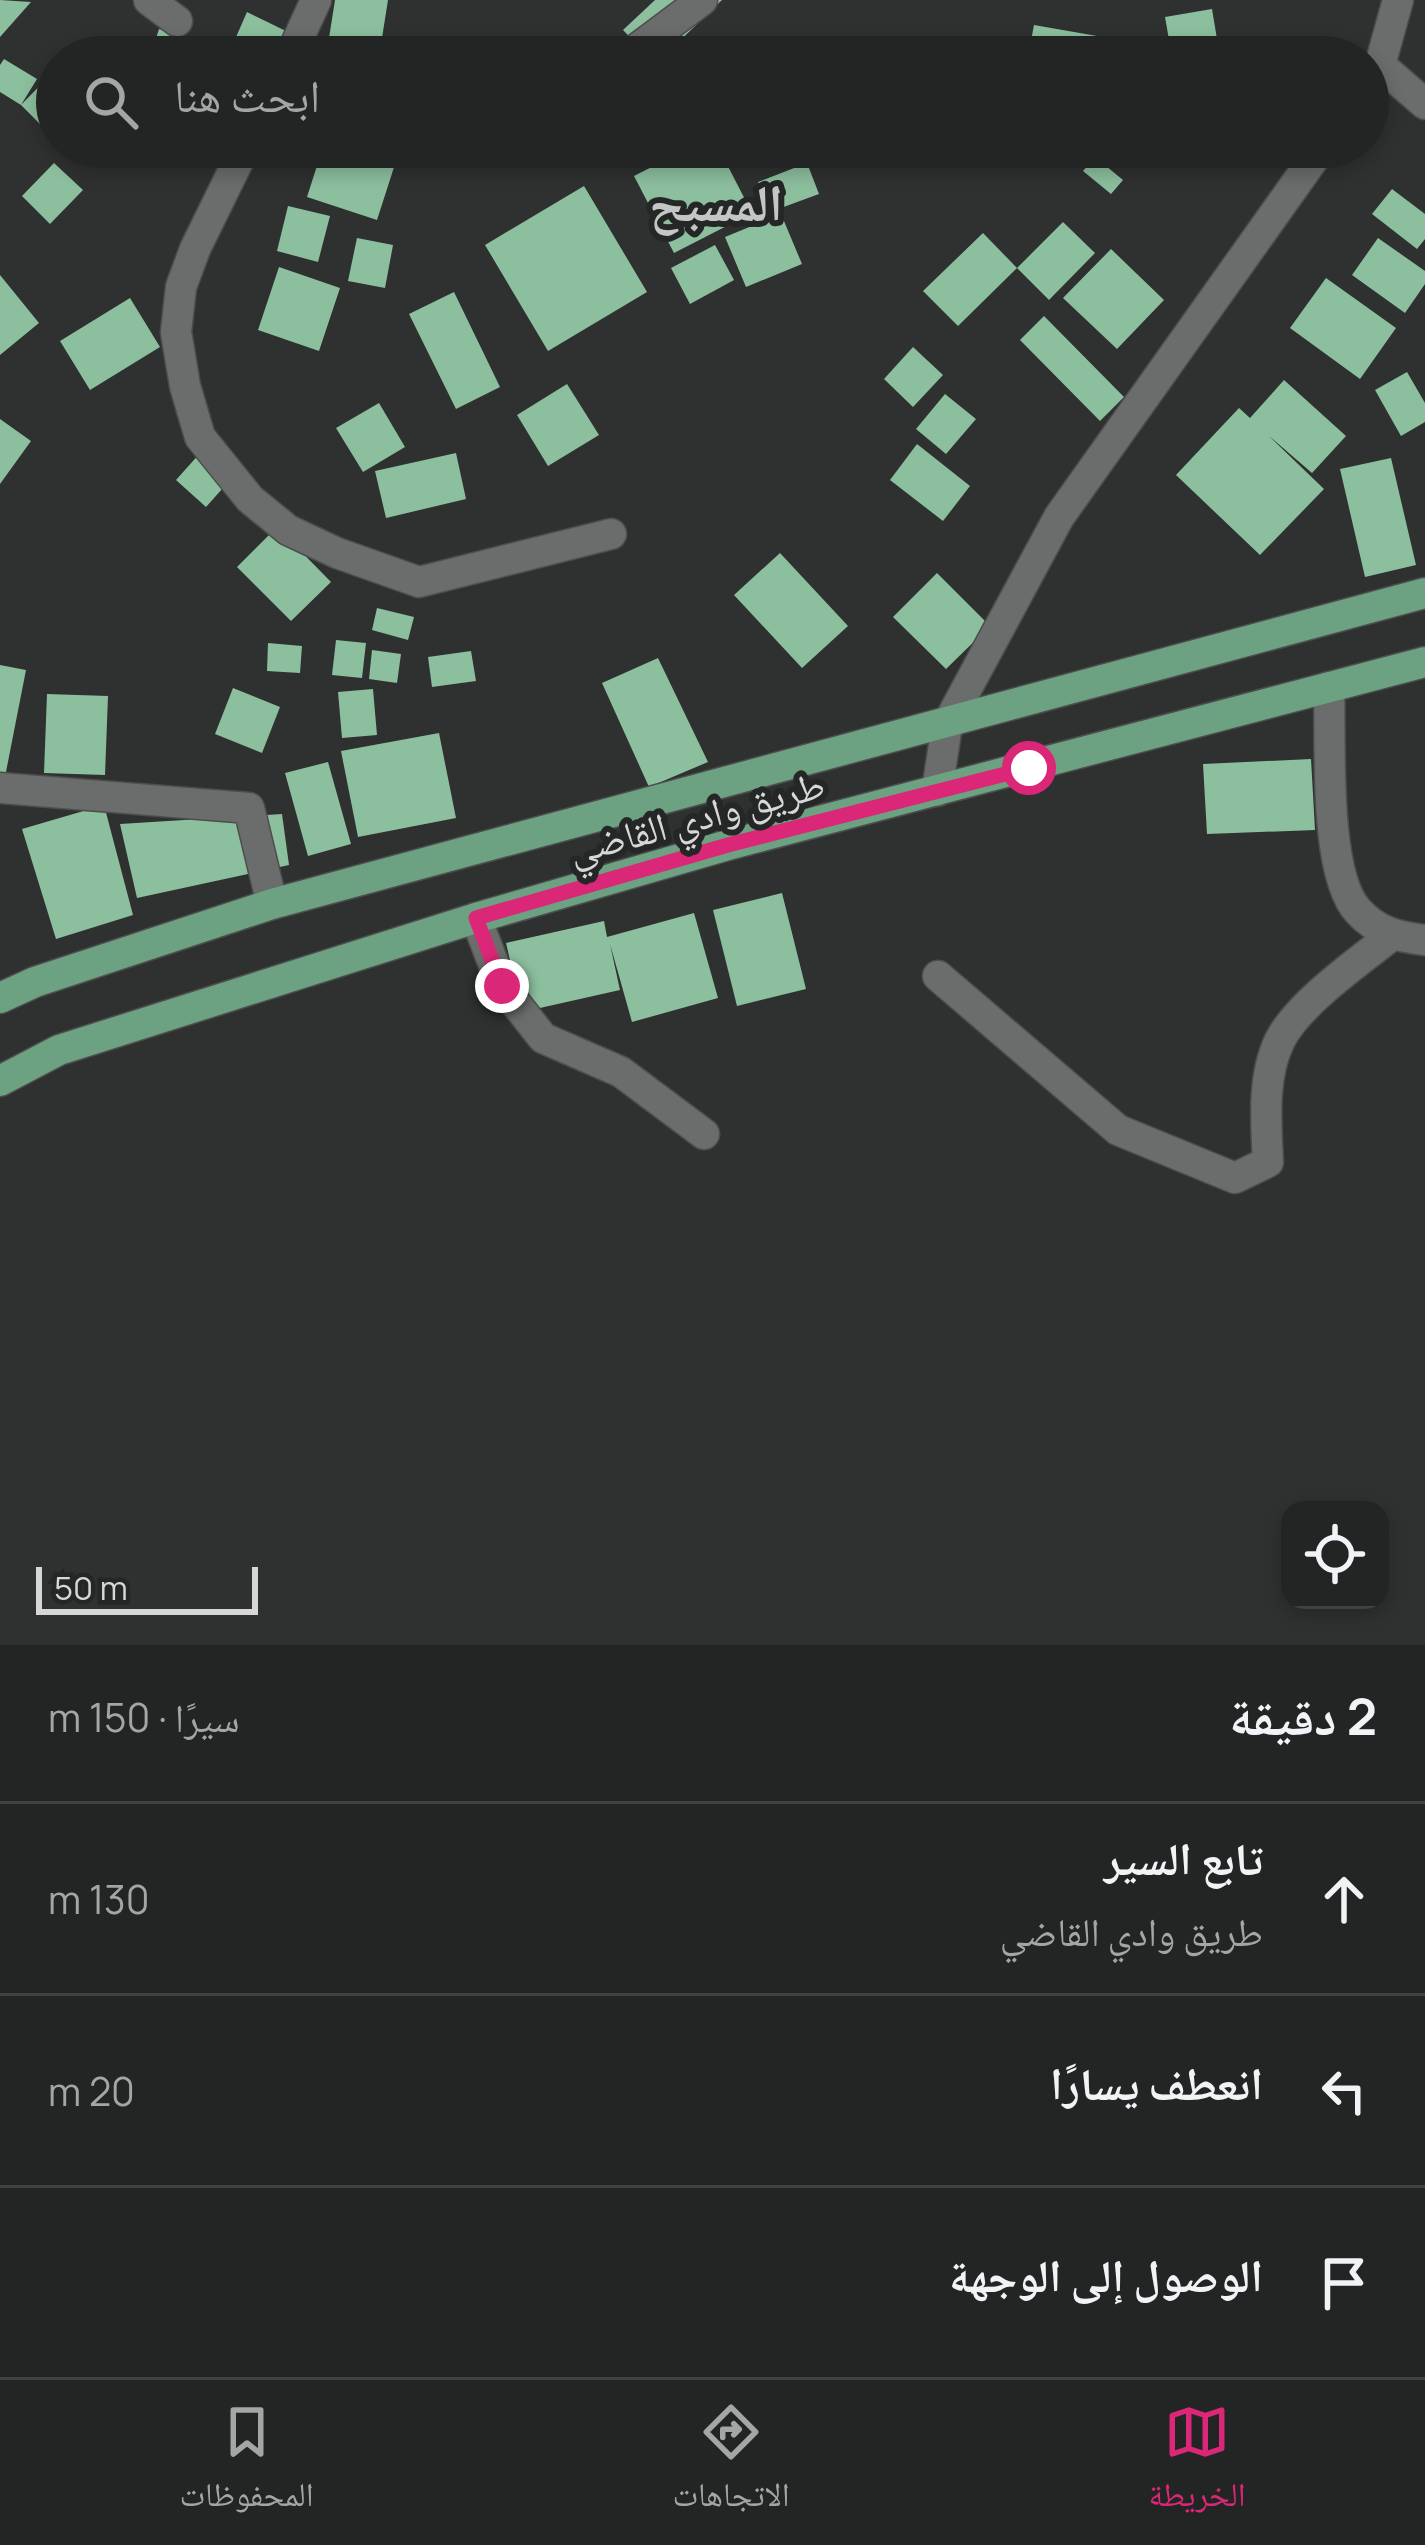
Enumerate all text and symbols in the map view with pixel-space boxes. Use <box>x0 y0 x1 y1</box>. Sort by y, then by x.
search box <box>36 36 1389 168</box>
text: ابحث هنا <box>174 64 320 126</box>
icon: search <box>78 69 144 135</box>
district label: المسبح <box>649 167 783 236</box>
route start <box>1002 741 1056 795</box>
street label: طريق وادي القاضي <box>562 756 832 882</box>
route end <box>475 959 529 1013</box>
map controls <box>1281 1501 1389 1609</box>
button: locate <box>1281 1501 1389 1609</box>
scale bar <box>36 1561 258 1614</box>
text: 50 m <box>54 1565 128 1610</box>
text: 2 دقيقة <box>1229 1681 1377 1750</box>
text: سيرًا · 150 m <box>48 1690 240 1744</box>
text: تابع السير <box>1104 1827 1263 1889</box>
icon: ahead <box>1311 1866 1377 1932</box>
text: 130 m <box>48 1872 149 1926</box>
text: طريق وادي القاضي <box>1000 1904 1263 1958</box>
text: انعطف يسارًا <box>1050 2052 1263 2114</box>
icon: left <box>1311 2058 1377 2124</box>
text: 20 m <box>48 2064 135 2118</box>
text: الوصول إلى الوجهة <box>949 2244 1263 2306</box>
icon: arrive <box>1311 2250 1377 2316</box>
tab: المحفوظات <box>179 2399 314 2527</box>
tab: الاتجاهات <box>672 2399 790 2527</box>
tab: الخريطة <box>1148 2399 1246 2527</box>

